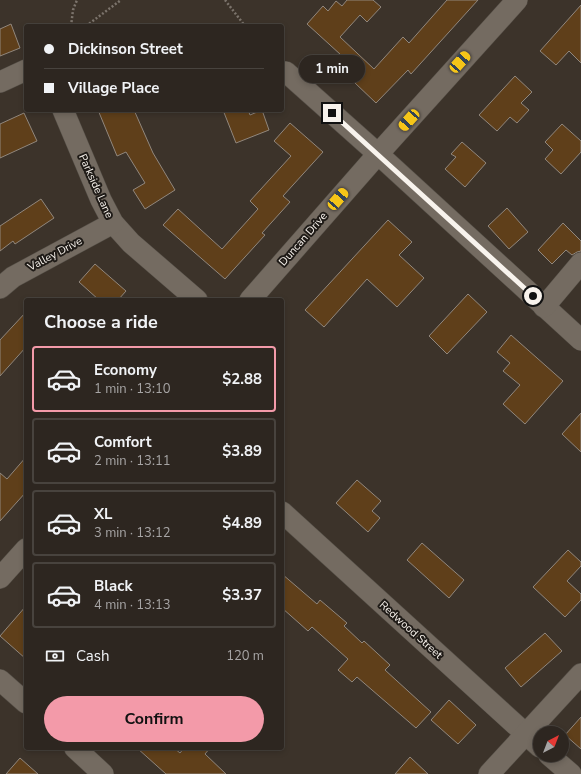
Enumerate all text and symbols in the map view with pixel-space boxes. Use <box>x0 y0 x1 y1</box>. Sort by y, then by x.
text: Dickinson Street <box>68 39 183 59</box>
car <box>448 49 472 75</box>
callout: 1 min <box>299 55 365 83</box>
text: 1 min <box>315 60 349 78</box>
text: Village Place <box>68 78 159 98</box>
route end <box>323 104 341 122</box>
car <box>397 107 421 133</box>
street label: Parkside Lane <box>75 152 117 221</box>
car <box>326 186 350 212</box>
street label: Duncan Drive <box>275 209 331 269</box>
street label: Valley Drive <box>24 233 85 275</box>
route start <box>524 287 542 305</box>
text: Choose a ride <box>44 310 158 334</box>
text: Economy <box>94 360 157 380</box>
icon: car <box>46 361 82 397</box>
text: $2.88 <box>222 369 262 389</box>
text: 1 min · 13:10 <box>94 380 170 398</box>
text: Comfort <box>94 432 151 452</box>
icon: car <box>46 433 82 469</box>
text: $3.89 <box>222 441 262 461</box>
text: 2 min · 13:11 <box>94 452 170 470</box>
text: XL <box>94 504 113 524</box>
icon: car <box>46 505 82 541</box>
text: $4.89 <box>222 513 262 533</box>
text: 3 min · 13:12 <box>94 524 170 542</box>
text: Black <box>94 576 132 596</box>
icon: car <box>46 577 82 613</box>
text: $3.37 <box>222 585 262 605</box>
text: 4 min · 13:13 <box>94 596 170 614</box>
street label: Redwood Street <box>376 598 446 662</box>
icon: cash <box>44 645 66 667</box>
text: Cash <box>76 646 110 666</box>
text: 120 m <box>226 647 264 665</box>
button: Confirm <box>44 696 264 742</box>
north arrow <box>533 726 569 762</box>
map controls <box>533 726 569 762</box>

